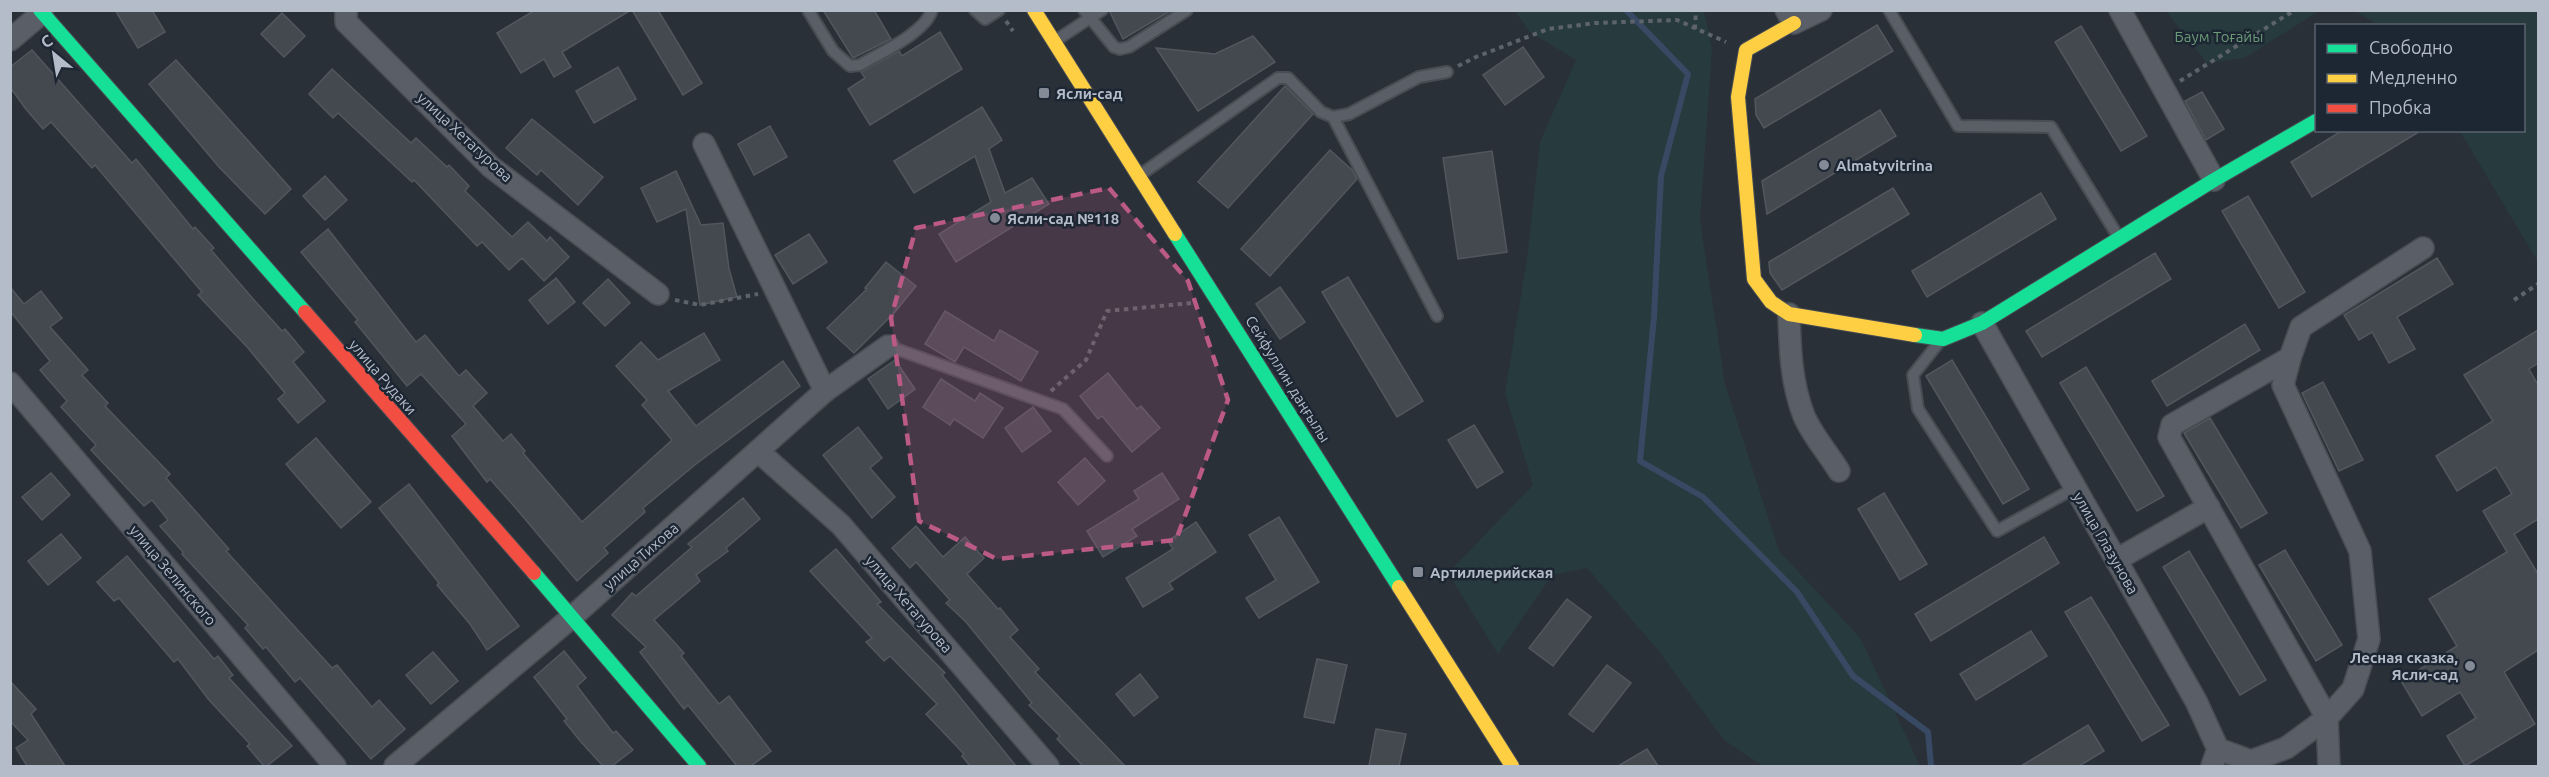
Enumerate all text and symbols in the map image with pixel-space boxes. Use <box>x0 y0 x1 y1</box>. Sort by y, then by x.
north arrow <box>24 24 84 84</box>
legend <box>2315 24 2525 132</box>
park label: Баум Тоғайы <box>2175 28 2263 45</box>
text: С <box>38 31 55 51</box>
text: Свободно <box>2369 37 2453 57</box>
text: Медленно <box>2369 67 2458 87</box>
place label: Ясли-сад <box>1056 85 1123 102</box>
marker: Ясли-сад <box>1037 86 1051 100</box>
street label: улица Хетагурова <box>414 89 516 185</box>
text: Пробка <box>2369 97 2432 117</box>
place label: Almatyvitrina <box>1836 157 1933 174</box>
marker: Almatyvitrina <box>1817 158 1831 172</box>
place label: Ясли-сад №118 <box>1007 210 1119 227</box>
marker: Ясли-сад №118 <box>988 211 1002 225</box>
street label: Сейфуллин даңғылы <box>1242 313 1334 445</box>
street label: улица Рудаки <box>346 336 420 418</box>
street label: улица Глазунова <box>2070 489 2142 597</box>
street label: улица Тихова <box>600 519 682 593</box>
street label: улица Зелинского <box>126 521 220 629</box>
street label: улица Хетагурова <box>862 552 956 656</box>
place label: Артиллерийская <box>1430 564 1553 581</box>
marker: Артиллерийская <box>1411 565 1425 579</box>
place label: Лесная сказка, Ясли-сад <box>2350 649 2458 683</box>
marker: Лесная сказка, Ясли-сад <box>2463 659 2477 673</box>

